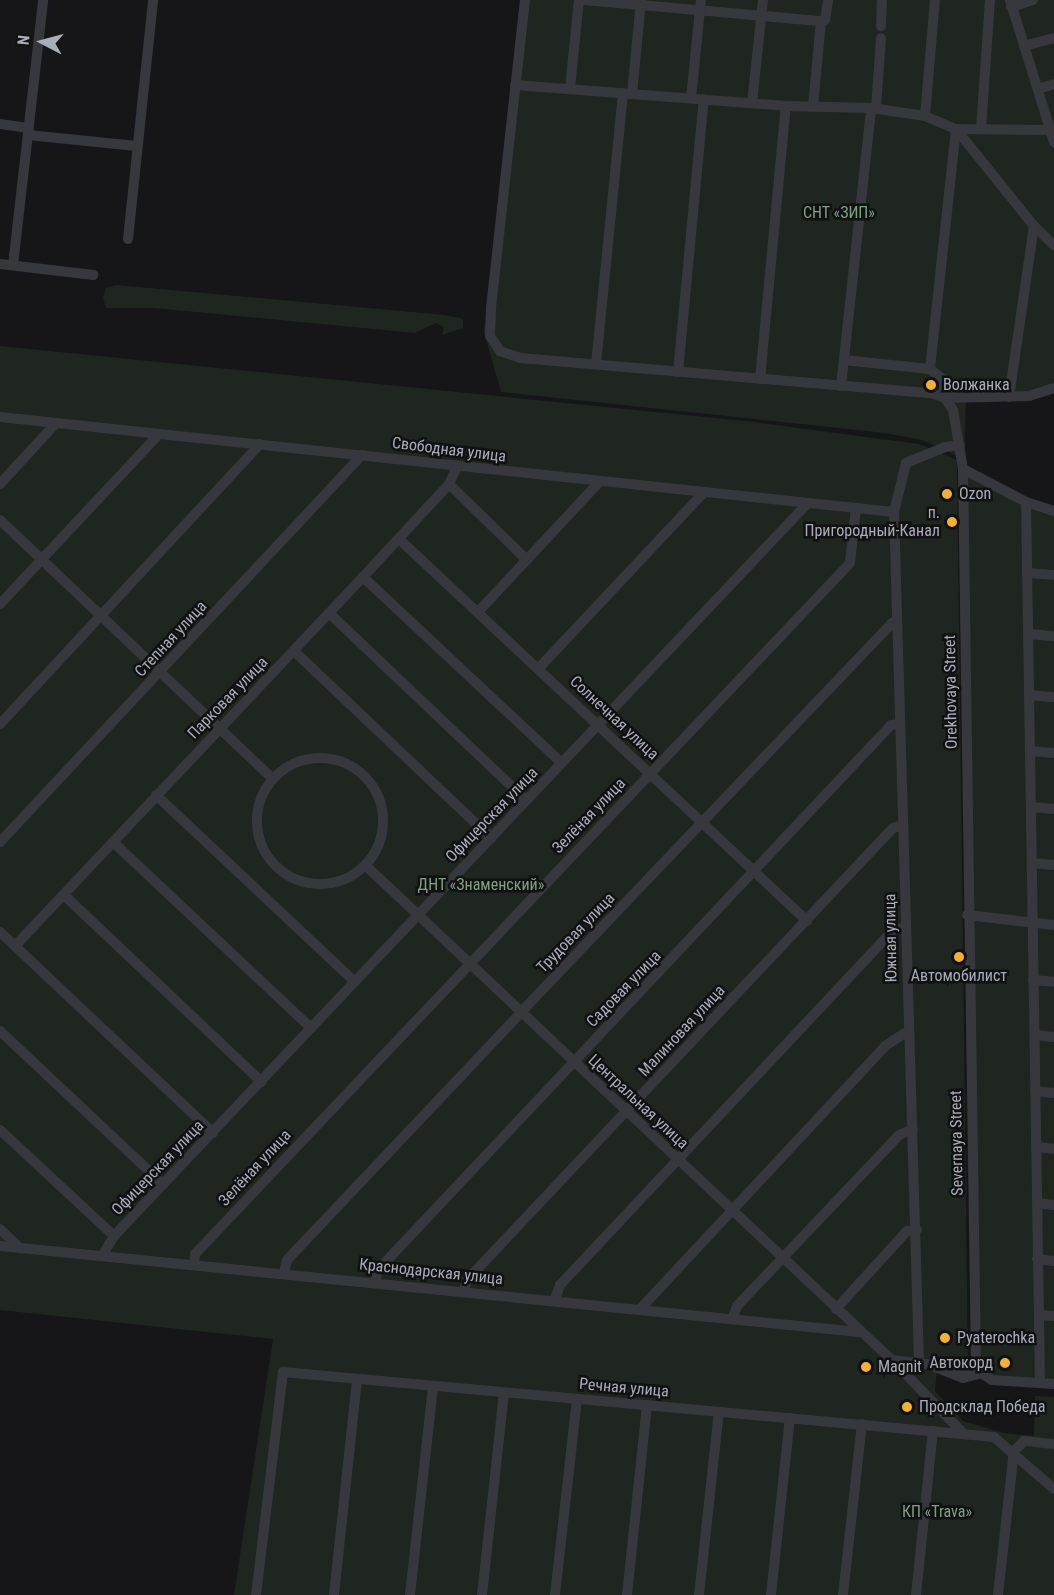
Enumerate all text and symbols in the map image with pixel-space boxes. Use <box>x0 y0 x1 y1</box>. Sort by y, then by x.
north arrow <box>12 12 72 72</box>
text: N <box>14 34 34 46</box>
park label: СНТ «ЗИП» <box>803 203 875 223</box>
place label: Волжанка <box>943 375 1010 395</box>
marker: Волжанка <box>924 378 938 392</box>
street label: Свободная улица <box>391 433 507 467</box>
place label: Ozon <box>959 484 991 504</box>
marker: Ozon <box>940 487 954 501</box>
place label: п. Пригородный-Канал <box>805 503 940 541</box>
marker: п. Пригородный-Канал <box>945 515 959 529</box>
street label: Степная улица <box>131 597 211 681</box>
street label: Orekhovaya Street <box>940 635 962 749</box>
street label: Парковая улица <box>184 653 272 743</box>
street label: Солнечная улица <box>566 672 662 764</box>
street label: Офицерская улица <box>442 764 542 866</box>
street label: Зелёная улица <box>548 774 630 858</box>
park label: ДНТ «Знаменский» <box>417 875 545 895</box>
street label: Трудовая улица <box>533 889 619 977</box>
street label: Южная улица <box>881 893 901 983</box>
street label: Садовая улица <box>583 947 665 1031</box>
marker: Автомобилист <box>952 950 966 964</box>
place label: Автомобилист <box>911 966 1007 986</box>
street label: Малиновая улица <box>635 981 729 1081</box>
street label: Центральная улица <box>584 1051 692 1153</box>
street label: Severnaya Street <box>946 1090 968 1196</box>
street label: Офицерская улица <box>108 1117 208 1219</box>
street label: Зелёная улица <box>215 1126 295 1210</box>
street label: Краснодарская улица <box>358 1255 504 1289</box>
place label: Pyaterochka <box>957 1328 1035 1348</box>
marker: Pyaterochka <box>938 1331 952 1345</box>
place label: Автокорд <box>929 1353 993 1373</box>
marker: Автокорд <box>998 1356 1012 1370</box>
place label: Magnit <box>878 1357 922 1377</box>
marker: Magnit <box>859 1360 873 1374</box>
street label: Речная улица <box>578 1375 670 1401</box>
place label: Продсклад Победа <box>919 1397 1045 1417</box>
marker: Продсклад Победа <box>900 1400 914 1414</box>
park label: КП «Trava» <box>902 1502 972 1522</box>

